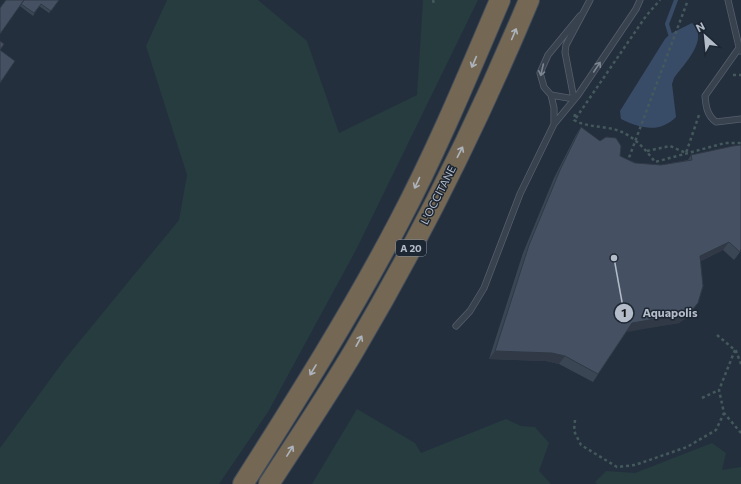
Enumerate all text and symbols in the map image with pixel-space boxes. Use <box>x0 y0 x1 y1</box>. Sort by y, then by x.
north arrow <box>685 16 725 56</box>
text: N <box>694 19 707 34</box>
one-way arrow <box>511 29 519 41</box>
one-way arrow <box>469 55 477 67</box>
one-way arrow <box>593 62 601 73</box>
one-way arrow <box>538 63 546 76</box>
one-way arrow <box>457 147 464 159</box>
street label: L'OCCITANE <box>417 163 458 226</box>
one-way arrow <box>413 177 420 189</box>
road number: A 20 <box>396 240 426 256</box>
callout: Aquapolis <box>614 301 705 325</box>
text: 1 <box>621 305 627 319</box>
text: Aquapolis <box>642 305 698 319</box>
one-way arrow <box>356 335 364 347</box>
one-way arrow <box>309 364 317 376</box>
one-way arrow <box>286 446 294 457</box>

